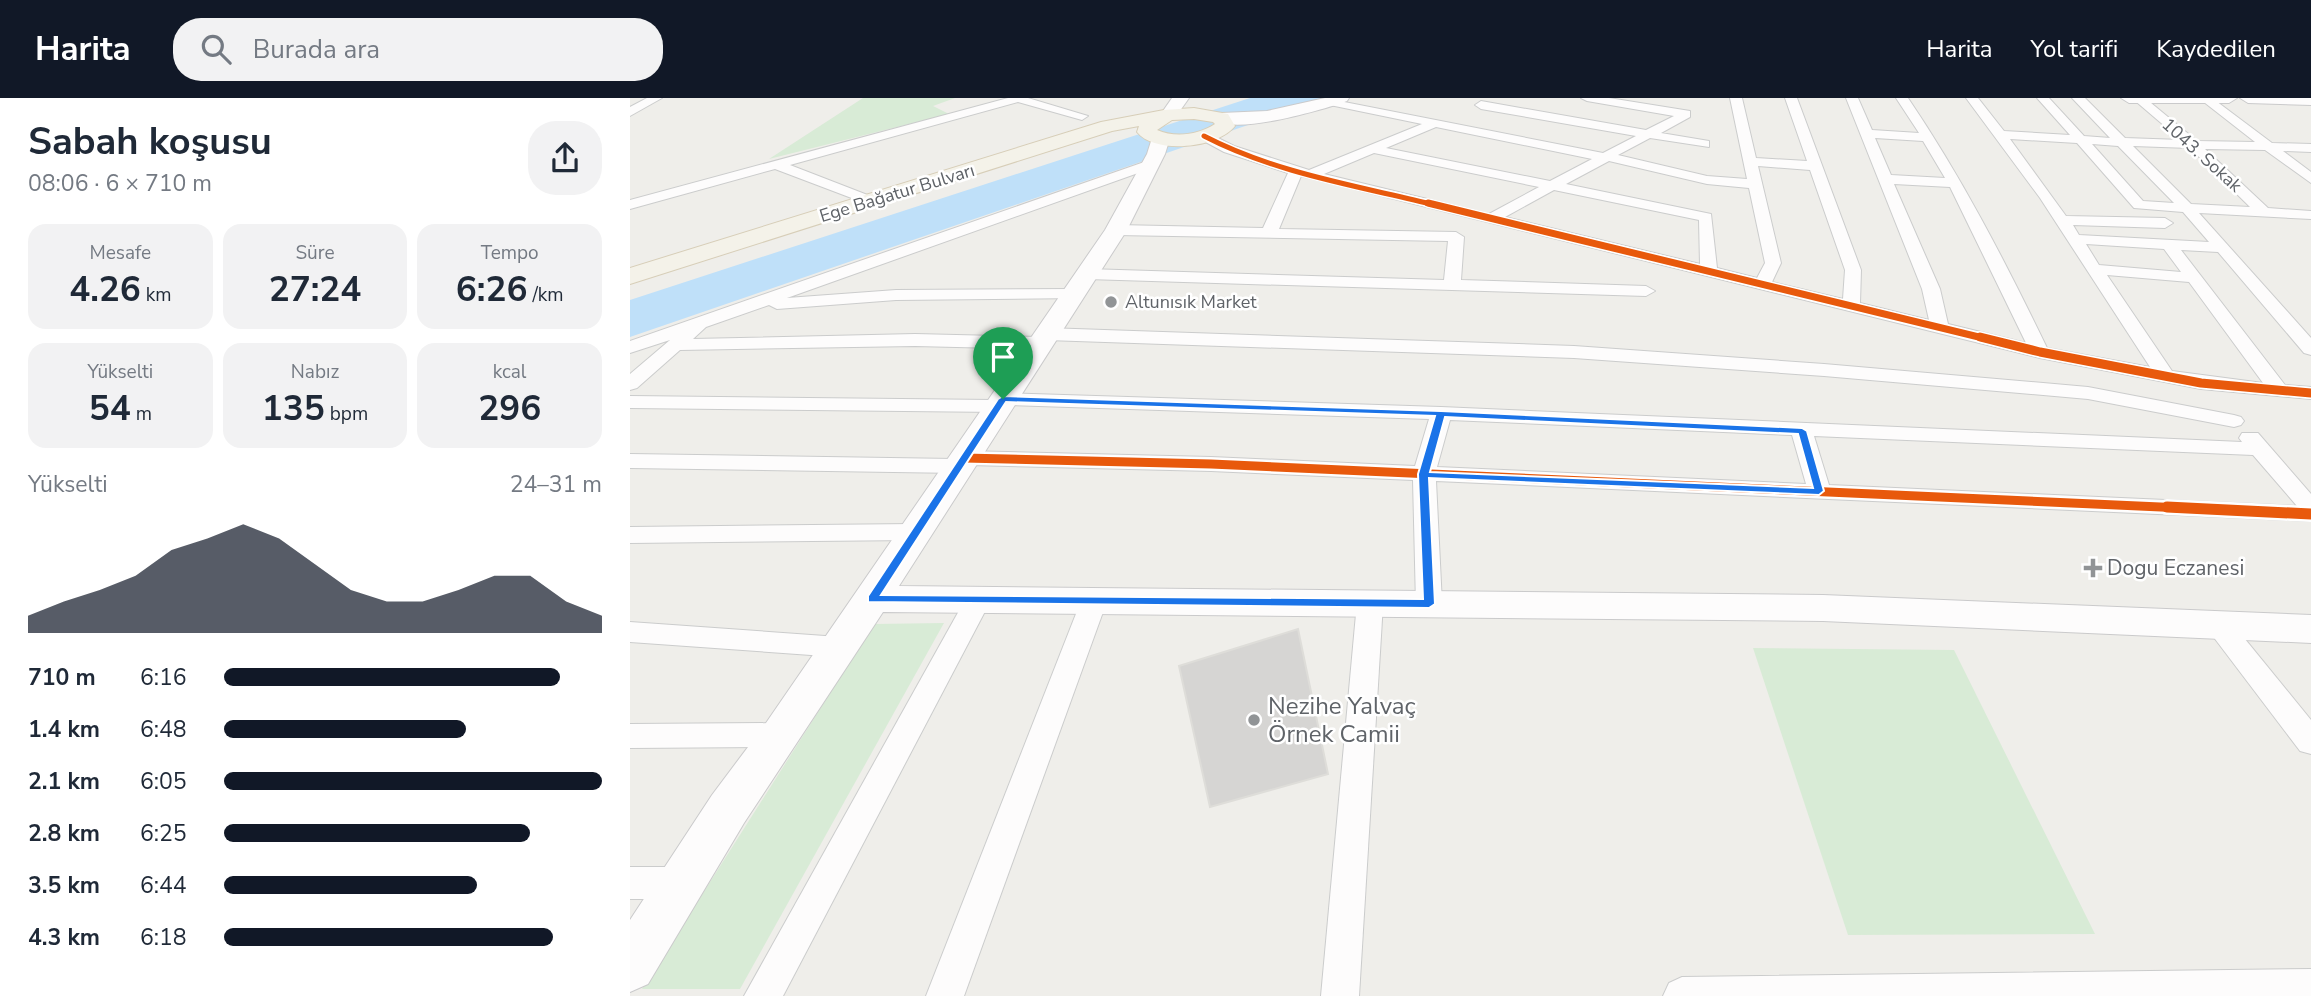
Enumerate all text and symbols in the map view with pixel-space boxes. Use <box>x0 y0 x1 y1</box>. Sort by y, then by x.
search box <box>173 18 663 81</box>
text: Harita <box>35 27 131 72</box>
icon: search <box>197 30 235 68</box>
text: Burada ara <box>253 32 380 67</box>
text: Harita <box>1926 33 1992 65</box>
text: Yol tarifi <box>2030 33 2118 65</box>
text: Kaydedilen <box>2156 33 2276 65</box>
street label: 1043. Sokak <box>2157 112 2248 198</box>
text: Sabah koşusu <box>28 116 272 167</box>
button: share <box>528 121 602 195</box>
street label: Ege Bağatur Bulvarı <box>816 158 978 228</box>
text: 08:06 · 6 × 710 m <box>28 168 212 199</box>
text: Mesafe <box>89 240 151 266</box>
text: Süre <box>295 240 335 266</box>
text: Tempo <box>481 240 539 266</box>
text: 4.26 <box>69 266 141 313</box>
text: 27:24 <box>269 266 361 313</box>
text: 6:26 <box>456 266 528 313</box>
text: km <box>141 282 172 308</box>
text: /km <box>528 282 563 308</box>
place label: Altunısık Market <box>1125 290 1257 314</box>
marker: Altunısık Market <box>1103 294 1119 310</box>
pin <box>973 327 1033 399</box>
icon: arrive <box>984 338 1022 376</box>
text: Yükselti <box>87 359 153 385</box>
text: Nabız <box>291 359 339 385</box>
text: kcal <box>493 359 527 385</box>
text: 54 <box>89 385 131 432</box>
text: 135 <box>262 385 325 432</box>
text: 296 <box>478 385 541 432</box>
text: m <box>131 401 152 427</box>
text: bpm <box>325 401 368 427</box>
text: Yükselti <box>28 469 108 500</box>
text: 24–31 m <box>510 469 602 500</box>
place label: Dogu Eczanesi <box>2107 554 2244 582</box>
marker: Dogu Eczanesi <box>2085 560 2101 576</box>
text: 710 m <box>28 662 96 693</box>
text: 6:16 <box>140 662 187 693</box>
place label: Nezihe Yalvaç Örnek Camii <box>1268 690 1416 750</box>
marker: Nezihe Yalvaç Örnek Camii <box>1246 712 1262 728</box>
text: 1.4 km <box>28 714 100 745</box>
text: 6:48 <box>140 714 187 745</box>
text: 2.1 km <box>28 766 100 797</box>
text: 6:05 <box>140 766 187 797</box>
text: 2.8 km <box>28 818 100 849</box>
text: 6:25 <box>140 818 187 849</box>
text: 3.5 km <box>28 870 100 901</box>
text: 6:44 <box>140 870 187 901</box>
text: 4.3 km <box>28 922 100 953</box>
text: 6:18 <box>140 922 187 953</box>

